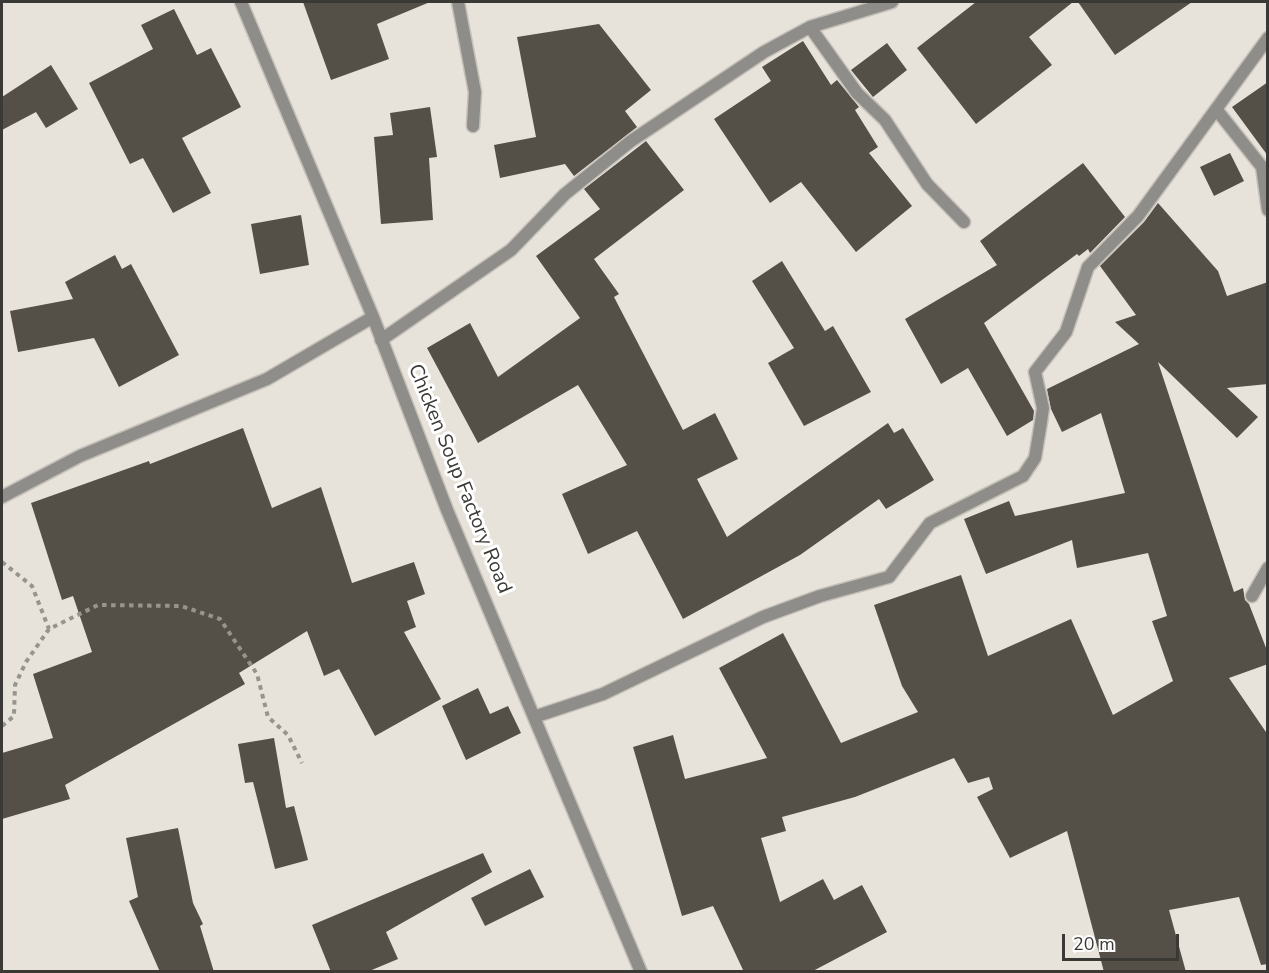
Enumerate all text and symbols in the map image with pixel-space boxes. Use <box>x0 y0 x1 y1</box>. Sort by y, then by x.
street label: Chicken Soup Factory Road <box>402 361 516 597</box>
scale bar <box>1065 922 1182 960</box>
text: 20 m <box>1073 932 1115 956</box>

